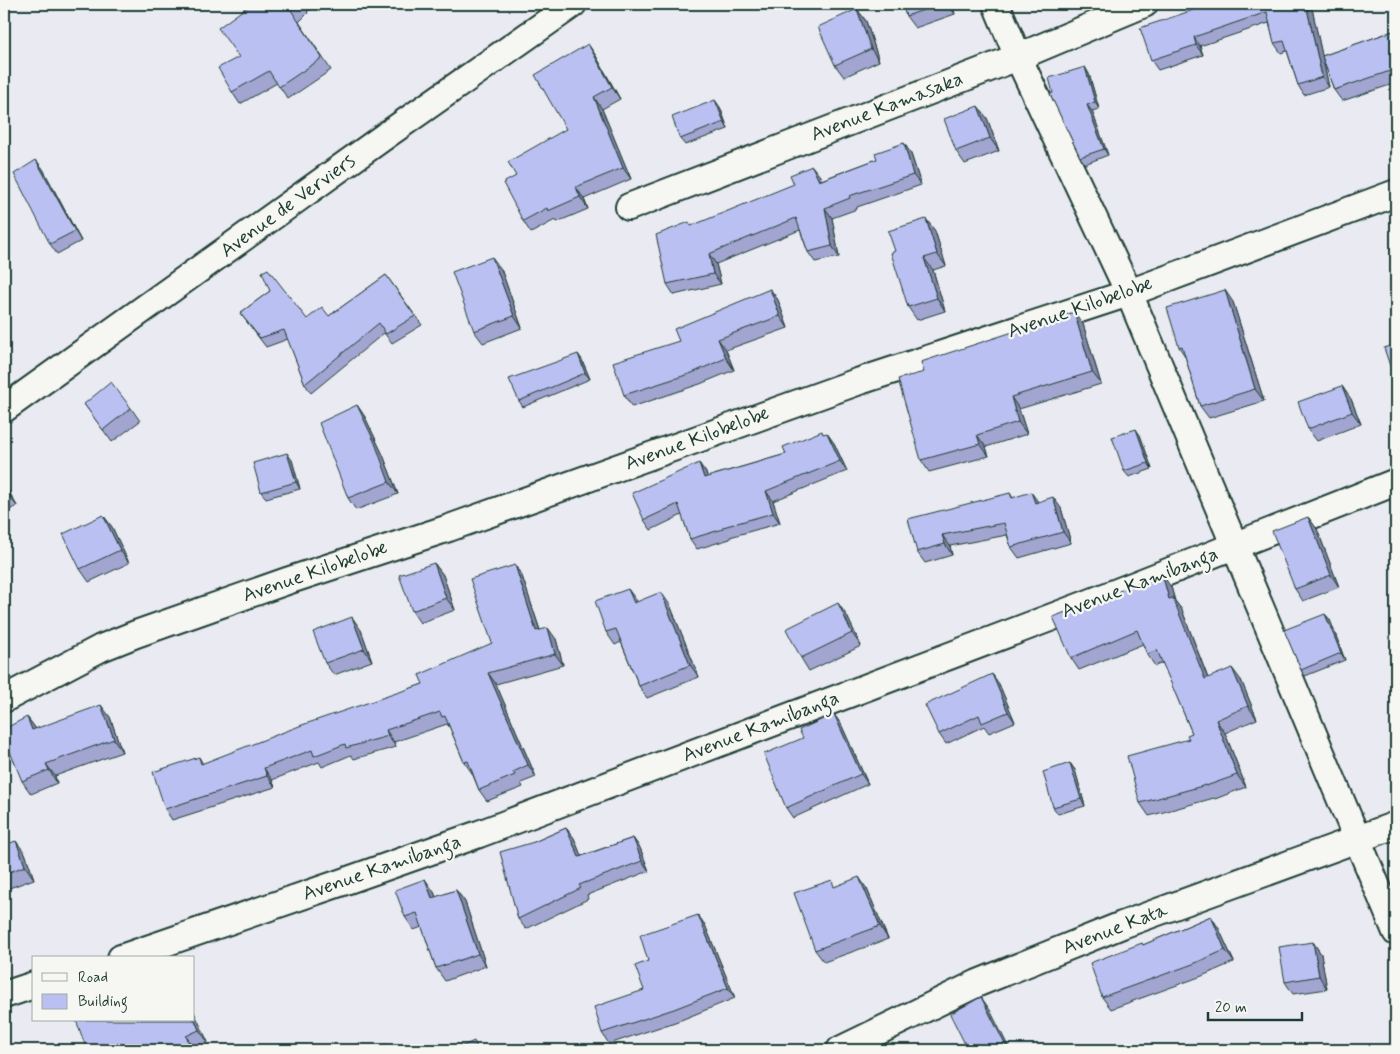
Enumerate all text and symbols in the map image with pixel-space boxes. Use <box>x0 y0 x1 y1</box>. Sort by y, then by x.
street label: Avenue Kamasaka <box>807 66 967 148</box>
street label: Avenue de Verviers <box>215 148 361 264</box>
street label: Avenue Kilobelobe <box>1004 271 1156 345</box>
street label: Avenue Kilobelobe <box>621 400 773 478</box>
street label: Avenue Kilobelobe <box>239 535 391 609</box>
street label: Avenue Kamibanga <box>1058 541 1223 627</box>
street label: Avenue Kamibanga <box>679 685 844 771</box>
street label: Avenue Kamibanga <box>299 828 465 910</box>
street label: Avenue Kata <box>1059 896 1172 961</box>
legend <box>32 956 195 1022</box>
text: Road <box>78 968 108 988</box>
scale bar <box>1208 989 1301 1021</box>
text: Building <box>78 992 128 1013</box>
text: 20 m <box>1215 998 1247 1018</box>

